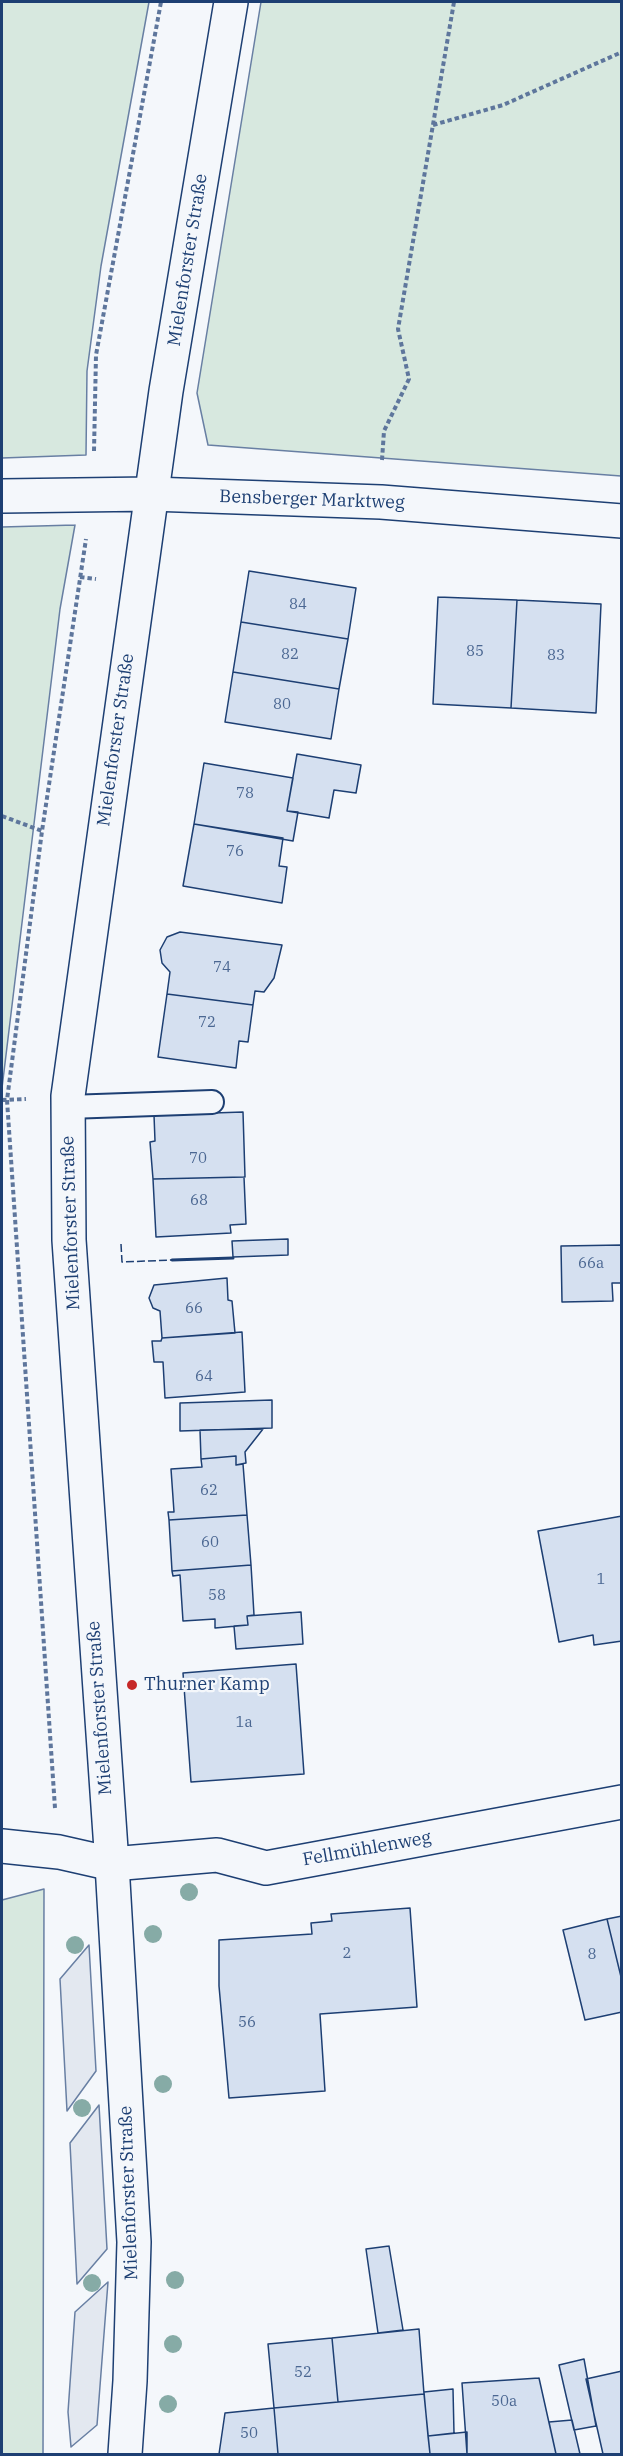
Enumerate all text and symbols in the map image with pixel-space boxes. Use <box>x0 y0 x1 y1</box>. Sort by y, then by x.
street label: Mielenforster Straße <box>164 172 212 348</box>
street label: Bensberger Marktweg <box>219 486 405 514</box>
house number: 84 <box>289 596 307 614</box>
house number: 85 <box>466 643 484 661</box>
house number: 82 <box>281 646 299 664</box>
house number: 83 <box>547 647 565 665</box>
street label: Mielenforster Straße <box>93 652 139 828</box>
house number: 80 <box>273 696 291 714</box>
house number: 78 <box>236 785 254 803</box>
house number: 76 <box>226 843 244 861</box>
house number: 74 <box>213 959 231 977</box>
house number: 72 <box>198 1014 216 1032</box>
street label: Mielenforster Straße <box>57 1135 85 1311</box>
house number: 70 <box>189 1150 207 1168</box>
house number: 68 <box>190 1192 208 1210</box>
house number: 66a <box>578 1255 604 1273</box>
house number: 66 <box>185 1300 203 1318</box>
house number: 64 <box>195 1368 213 1386</box>
house number: 62 <box>200 1482 218 1500</box>
house number: 60 <box>201 1534 219 1552</box>
house number: 1 <box>597 1571 605 1589</box>
house number: 58 <box>208 1587 226 1605</box>
street label: Mielenforster Straße <box>83 1620 117 1796</box>
place label: Thurner Kamp <box>144 1674 270 1696</box>
marker: Thurner Kamp <box>125 1678 139 1692</box>
house number: 1a <box>235 1714 253 1732</box>
street label: Fellmühlenweg <box>301 1827 433 1871</box>
house number: 2 <box>343 1945 351 1963</box>
house number: 8 <box>588 1946 596 1964</box>
house number: 56 <box>238 2014 256 2032</box>
street label: Mielenforster Straße <box>115 2105 143 2281</box>
house number: 52 <box>294 2364 312 2382</box>
house number: 50a <box>491 2393 517 2411</box>
house number: 50 <box>240 2425 258 2443</box>

